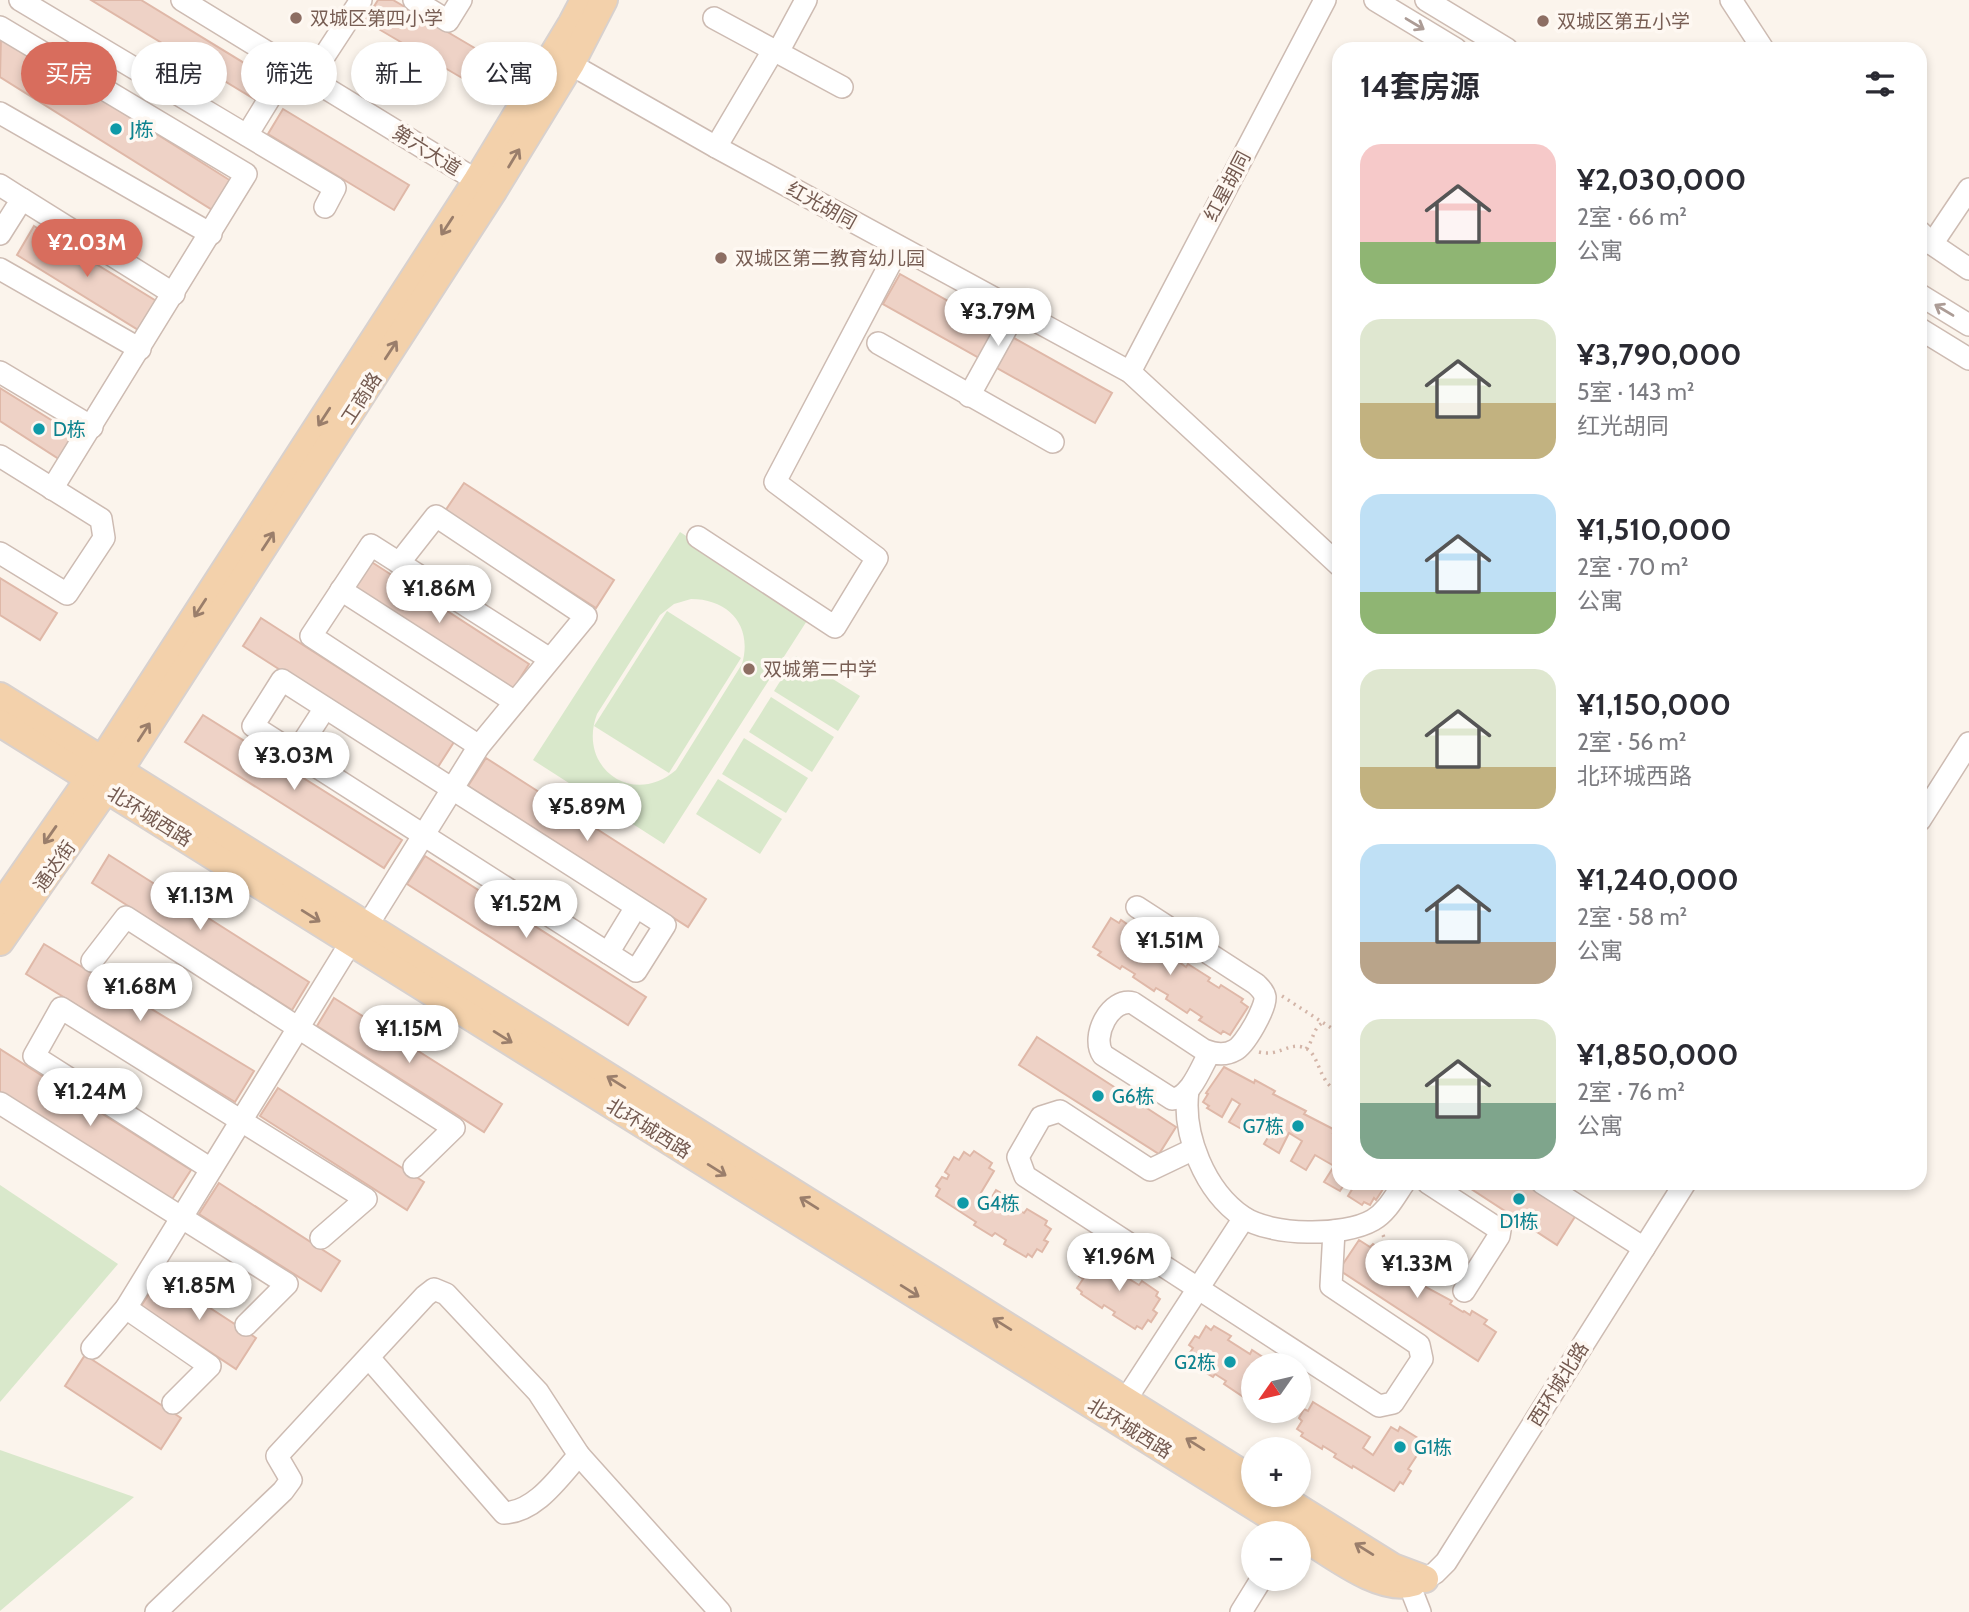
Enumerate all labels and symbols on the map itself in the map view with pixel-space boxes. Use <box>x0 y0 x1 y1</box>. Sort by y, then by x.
place label: 双城区第四小学 <box>310 7 443 30</box>
marker: 双城区第四小学 <box>288 10 304 26</box>
place label: 双城区第五小学 <box>1557 10 1690 33</box>
marker: 双城区第五小学 <box>1535 13 1551 29</box>
one-way arrow <box>1405 18 1425 32</box>
place label: J栋 <box>129 118 154 141</box>
marker: J栋 <box>108 121 124 137</box>
street label: 第六大道 <box>388 121 465 180</box>
street label: 红星胡同 <box>1199 147 1255 225</box>
one-way arrow <box>507 149 521 169</box>
street label: 红光胡同 <box>783 177 861 234</box>
one-way arrow <box>440 216 454 235</box>
pin: ¥2.03M <box>30 219 144 279</box>
place label: 双城区第二教育幼儿园 <box>735 247 925 270</box>
marker: 双城区第二教育幼儿园 <box>713 250 729 266</box>
pin: ¥3.79M <box>941 288 1055 348</box>
one-way arrow <box>1935 303 1955 317</box>
one-way arrow <box>384 341 399 360</box>
street label: 工商路 <box>336 368 387 428</box>
one-way arrow <box>316 407 331 426</box>
place label: D栋 <box>53 418 86 441</box>
marker: D栋 <box>31 421 47 437</box>
one-way arrow <box>261 532 275 552</box>
pin: ¥1.86M <box>382 566 496 625</box>
one-way arrow <box>193 598 207 617</box>
place label: 双城第二中学 <box>763 658 877 681</box>
marker: 双城第二中学 <box>741 661 757 677</box>
one-way arrow <box>138 723 152 743</box>
pin: ¥3.03M <box>237 732 351 792</box>
street label: 北环城西路 <box>103 781 196 851</box>
pin: ¥5.89M <box>530 784 644 843</box>
one-way arrow <box>43 825 57 844</box>
street label: 通达街 <box>29 836 80 896</box>
pin: ¥1.13M <box>143 872 257 932</box>
pin: ¥1.52M <box>469 880 583 940</box>
one-way arrow <box>300 910 320 924</box>
pin: ¥1.51M <box>1113 918 1227 977</box>
pin: ¥1.68M <box>83 964 197 1023</box>
pin: ¥1.15M <box>352 1006 466 1065</box>
one-way arrow <box>493 1030 513 1044</box>
pin: ¥1.24M <box>33 1068 147 1128</box>
one-way arrow <box>607 1075 627 1089</box>
place label: G6栋 <box>1112 1085 1155 1108</box>
marker: G6栋 <box>1090 1088 1106 1104</box>
street label: 北环城西路 <box>602 1093 695 1163</box>
place label: G7栋 <box>1243 1115 1284 1138</box>
marker: G7栋 <box>1290 1118 1306 1134</box>
one-way arrow <box>707 1164 727 1178</box>
marker: D1栋 <box>1511 1191 1527 1207</box>
place label: G4栋 <box>977 1192 1020 1215</box>
one-way arrow <box>800 1195 820 1209</box>
marker: G4栋 <box>955 1195 971 1211</box>
place label: D1栋 <box>1499 1210 1539 1233</box>
pin: ¥1.96M <box>1062 1234 1176 1293</box>
pin: ¥1.33M <box>1360 1240 1474 1300</box>
pin: ¥1.85M <box>142 1262 256 1322</box>
one-way arrow <box>900 1283 919 1298</box>
one-way arrow <box>993 1316 1012 1331</box>
street label: 西环城北路 <box>1523 1338 1593 1431</box>
place label: G2栋 <box>1174 1351 1216 1374</box>
north arrow <box>1241 1353 1311 1423</box>
marker: G2栋 <box>1222 1354 1238 1370</box>
street label: 北环城西路 <box>1083 1393 1176 1463</box>
place label: G1栋 <box>1414 1436 1452 1459</box>
one-way arrow <box>1186 1437 1205 1452</box>
marker: G1栋 <box>1392 1439 1408 1455</box>
one-way arrow <box>1355 1542 1375 1556</box>

